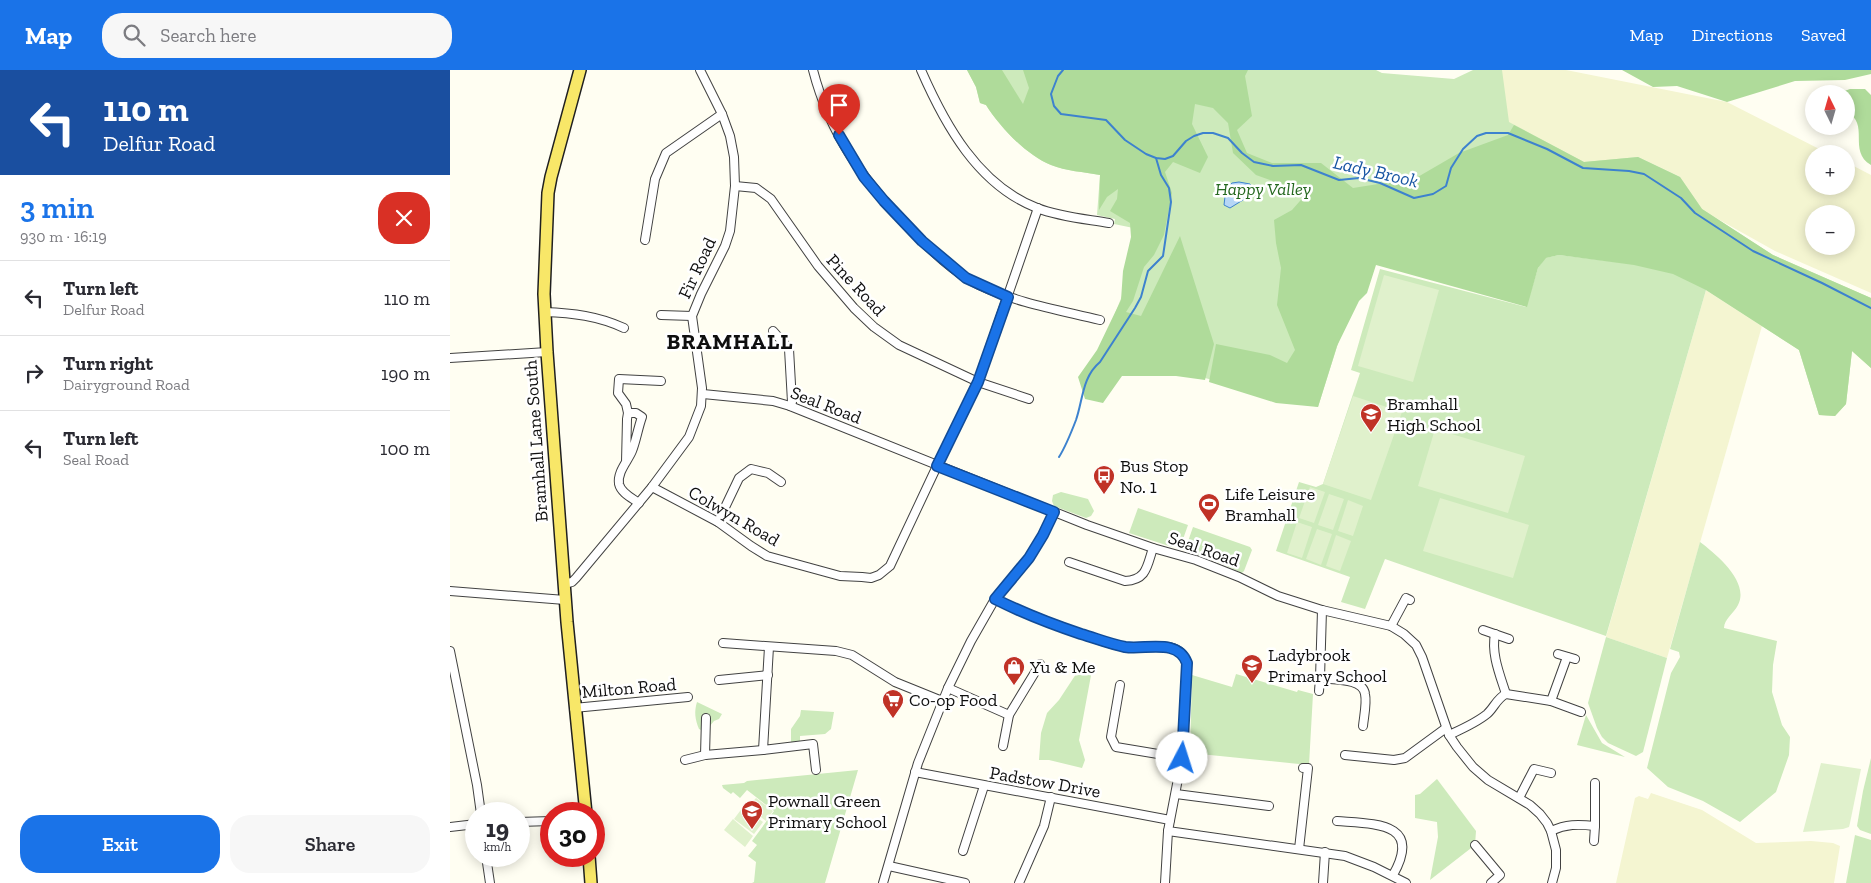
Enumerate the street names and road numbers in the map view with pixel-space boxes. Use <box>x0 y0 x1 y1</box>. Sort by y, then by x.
street label: Fir Road <box>673 234 721 302</box>
street label: Pine Road <box>822 249 890 321</box>
street label: Bramhall Lane South <box>519 359 553 523</box>
street label: Seal Road <box>787 381 865 429</box>
street label: Colwyn Road <box>685 481 784 551</box>
street label: Seal Road <box>1165 526 1243 572</box>
street label: Milton Road <box>581 673 677 703</box>
street label: Padstow Drive <box>988 761 1102 803</box>

